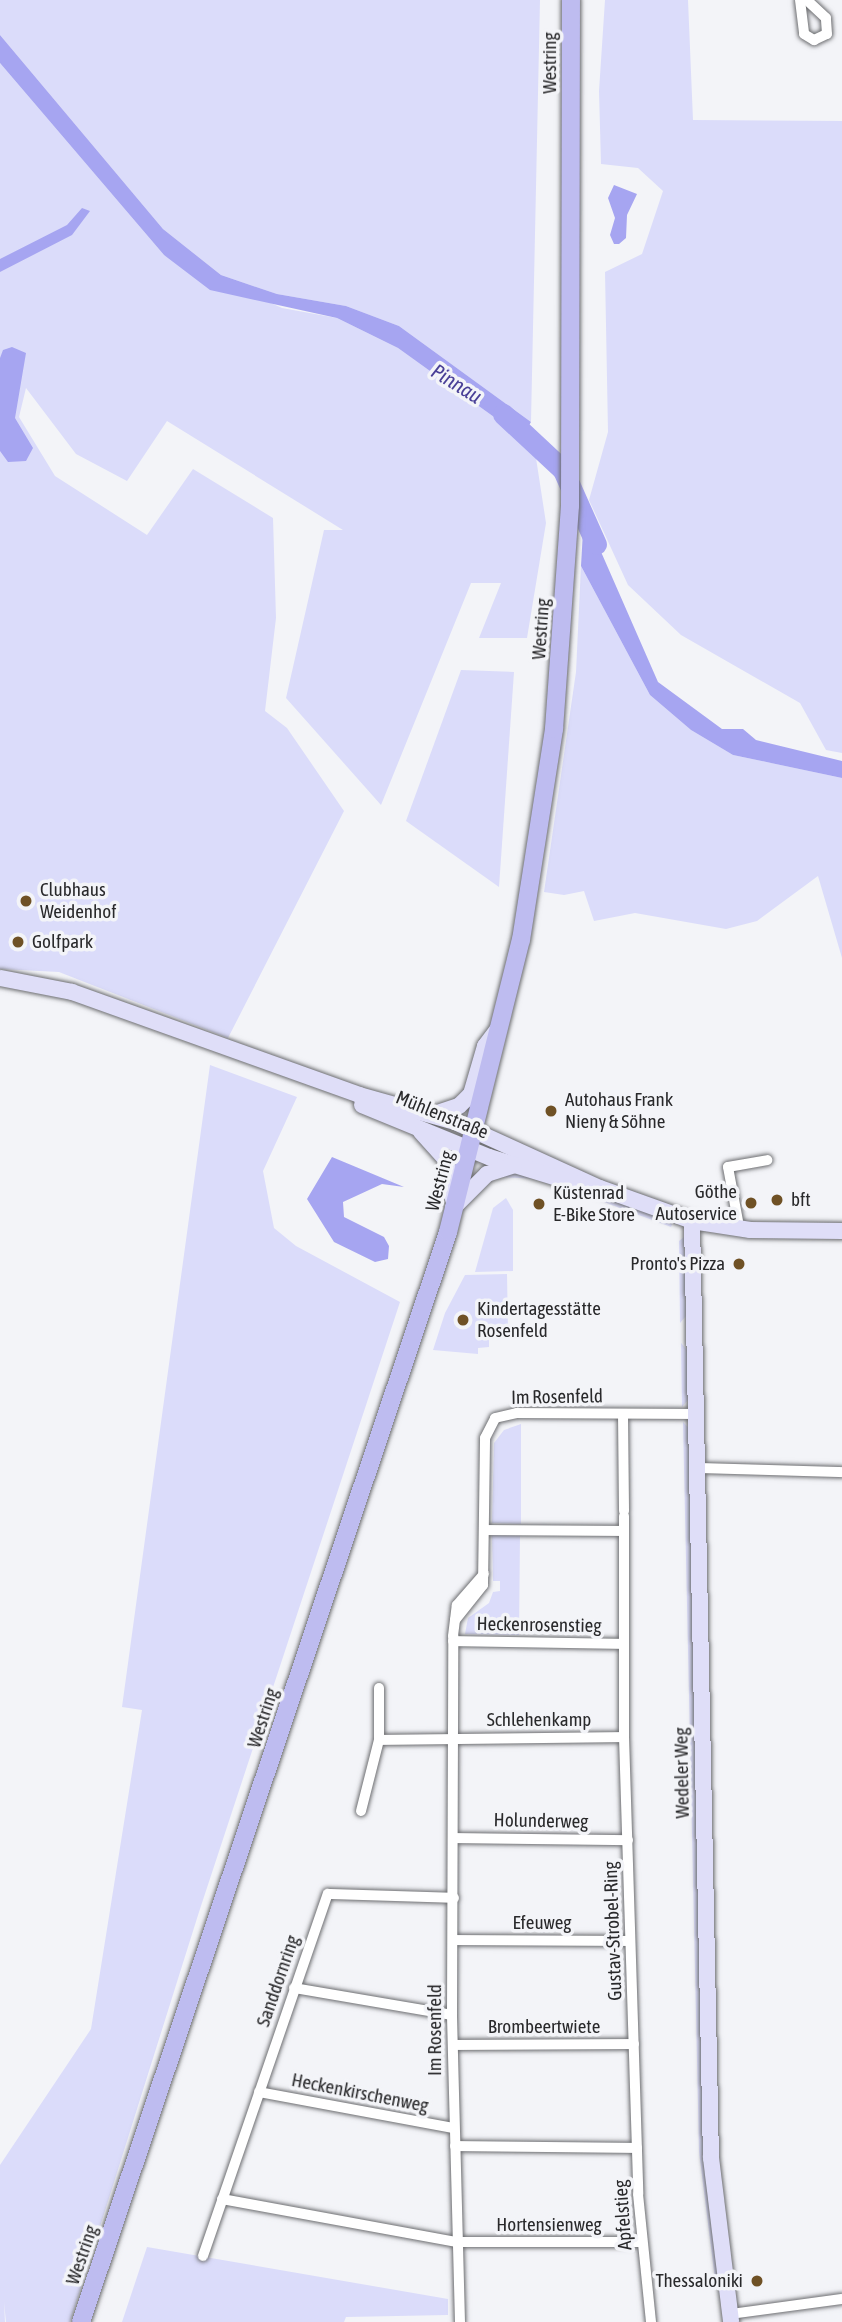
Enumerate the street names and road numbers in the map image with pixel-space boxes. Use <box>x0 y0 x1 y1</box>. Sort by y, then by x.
street label: Westring <box>539 32 561 94</box>
street label: Westring <box>527 598 555 660</box>
street label: Mühlenstraße <box>392 1086 492 1144</box>
street label: Westring <box>421 1148 459 1214</box>
street label: Im Rosenfeld <box>511 1385 603 1409</box>
street label: Heckenrosenstieg <box>476 1613 602 1637</box>
street label: Westring <box>243 1685 283 1751</box>
street label: Schlehenkamp <box>487 1709 591 1731</box>
street label: Wedeler Weg <box>670 1727 694 1819</box>
street label: Holunderweg <box>494 1809 588 1833</box>
street label: Gustav-Strobel-Ring <box>599 1861 627 2001</box>
street label: Efeuweg <box>512 1912 572 1934</box>
street label: Sanddornring <box>252 1932 304 2030</box>
street label: Im Rosenfeld <box>424 1984 446 2076</box>
street label: Brombeertwiete <box>488 2016 600 2038</box>
street label: Heckenkirschenweg <box>290 2069 430 2117</box>
street label: Apfelstieg <box>609 2179 637 2251</box>
street label: Hortensienweg <box>496 2214 602 2236</box>
street label: Westring <box>61 2222 103 2288</box>

